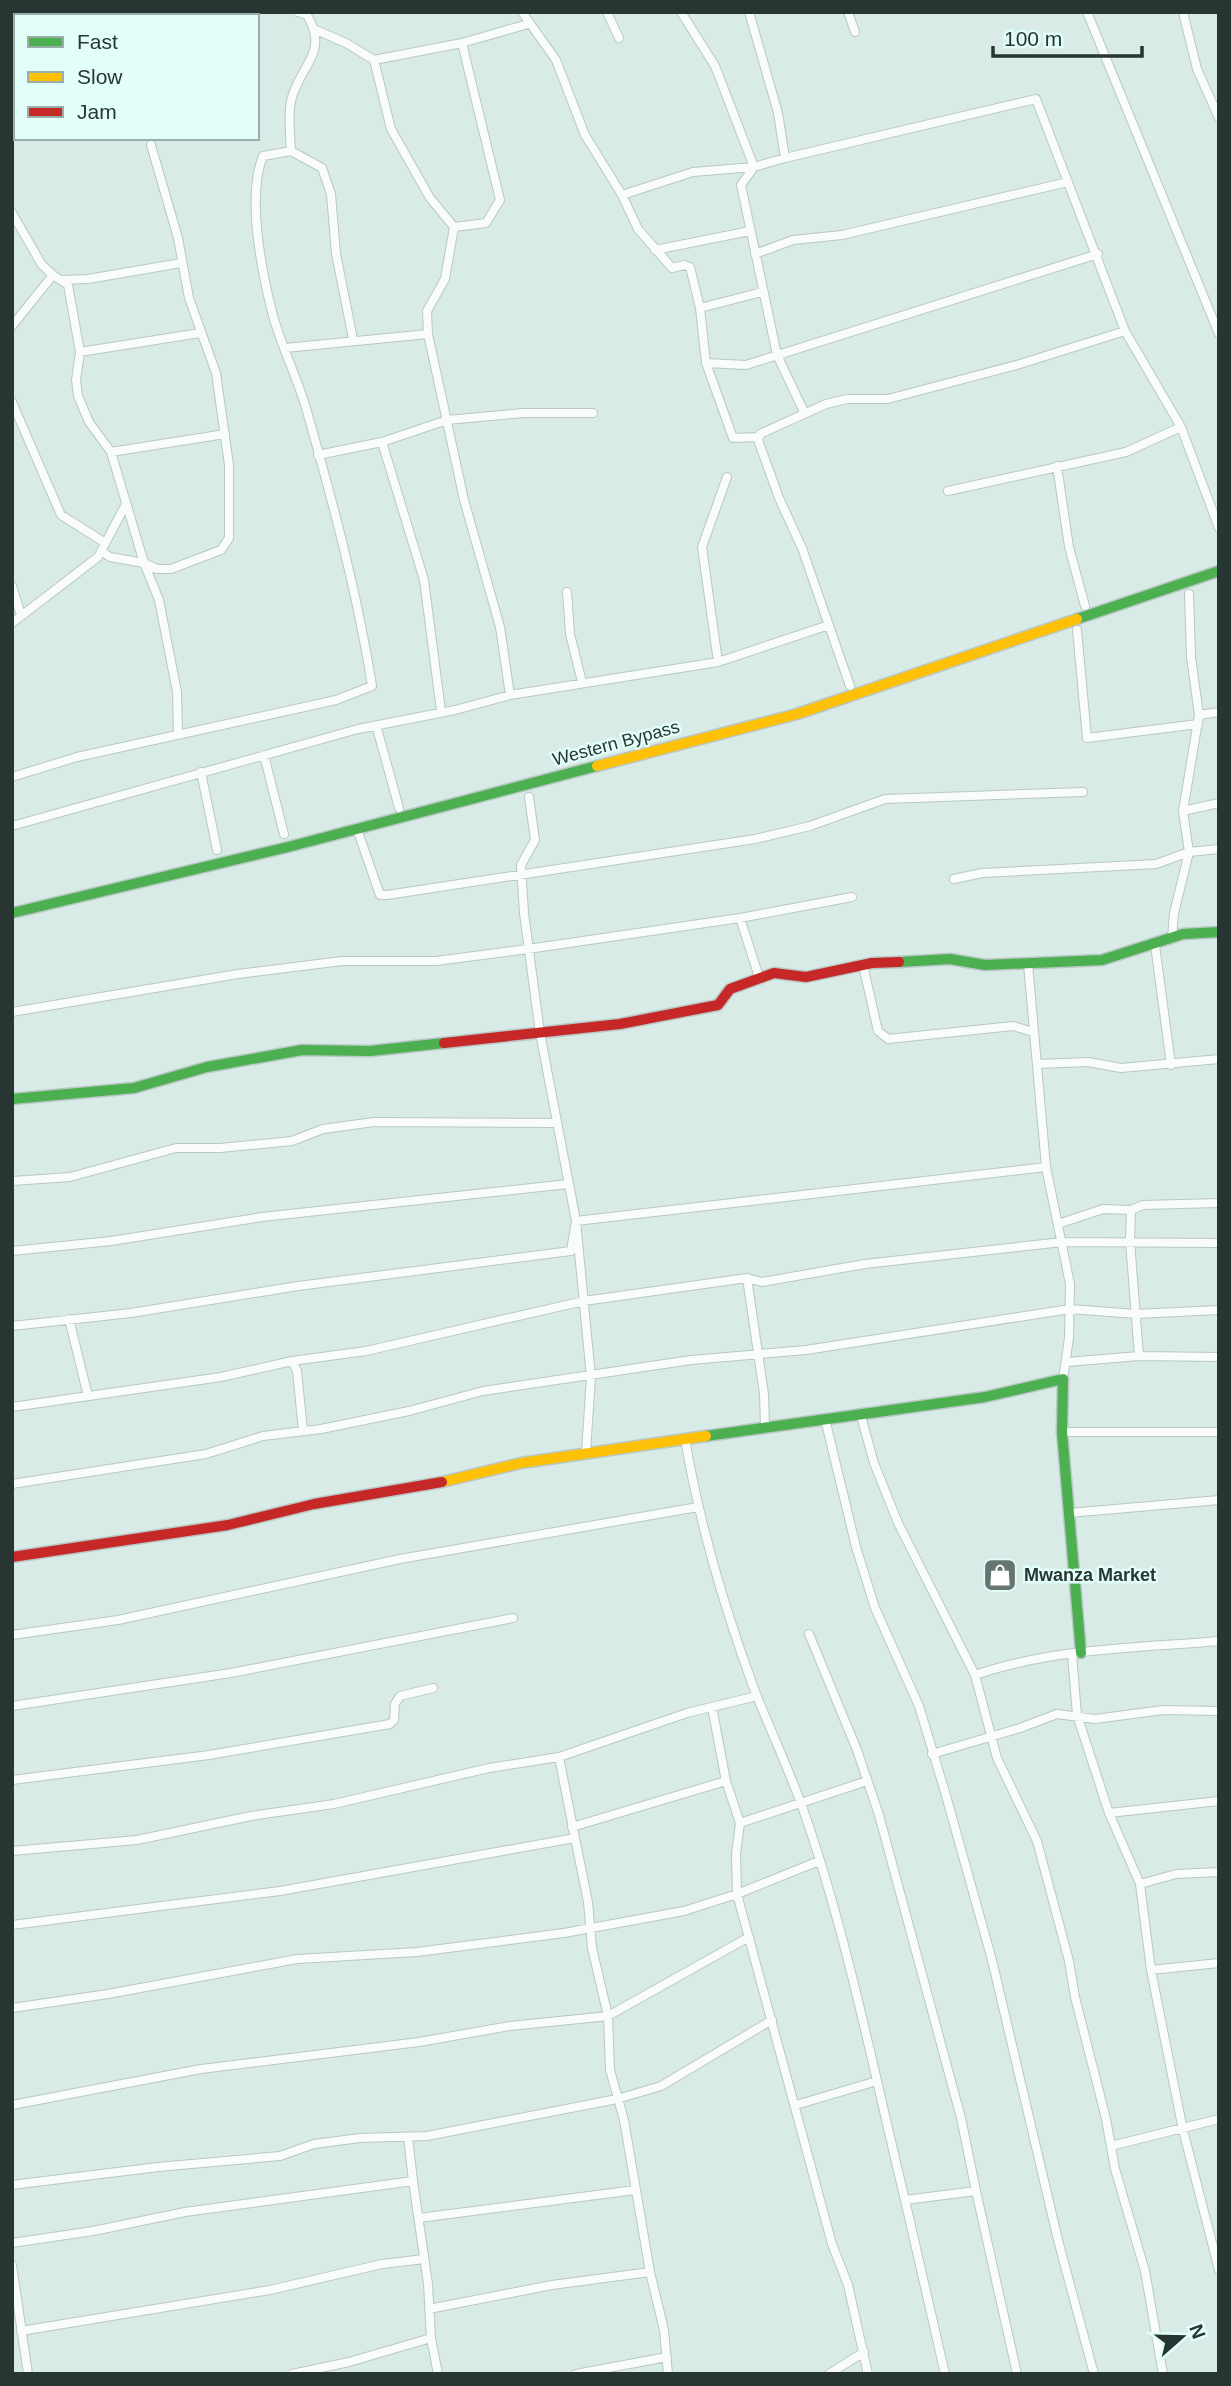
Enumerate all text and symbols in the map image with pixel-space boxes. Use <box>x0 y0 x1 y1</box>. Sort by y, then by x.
legend <box>14 14 259 140</box>
scale bar <box>993 14 1142 58</box>
text: 100 m <box>1004 27 1062 50</box>
text: Fast <box>77 30 118 53</box>
text: Slow <box>77 65 123 88</box>
text: Jam <box>77 100 117 123</box>
street label: Western Bypass <box>550 716 682 770</box>
shop icon: Mwanza Market <box>981 1556 1019 1594</box>
place label: Mwanza Market <box>1024 1565 1156 1585</box>
north arrow <box>1147 2302 1217 2372</box>
text: N <box>1185 2321 1210 2341</box>

